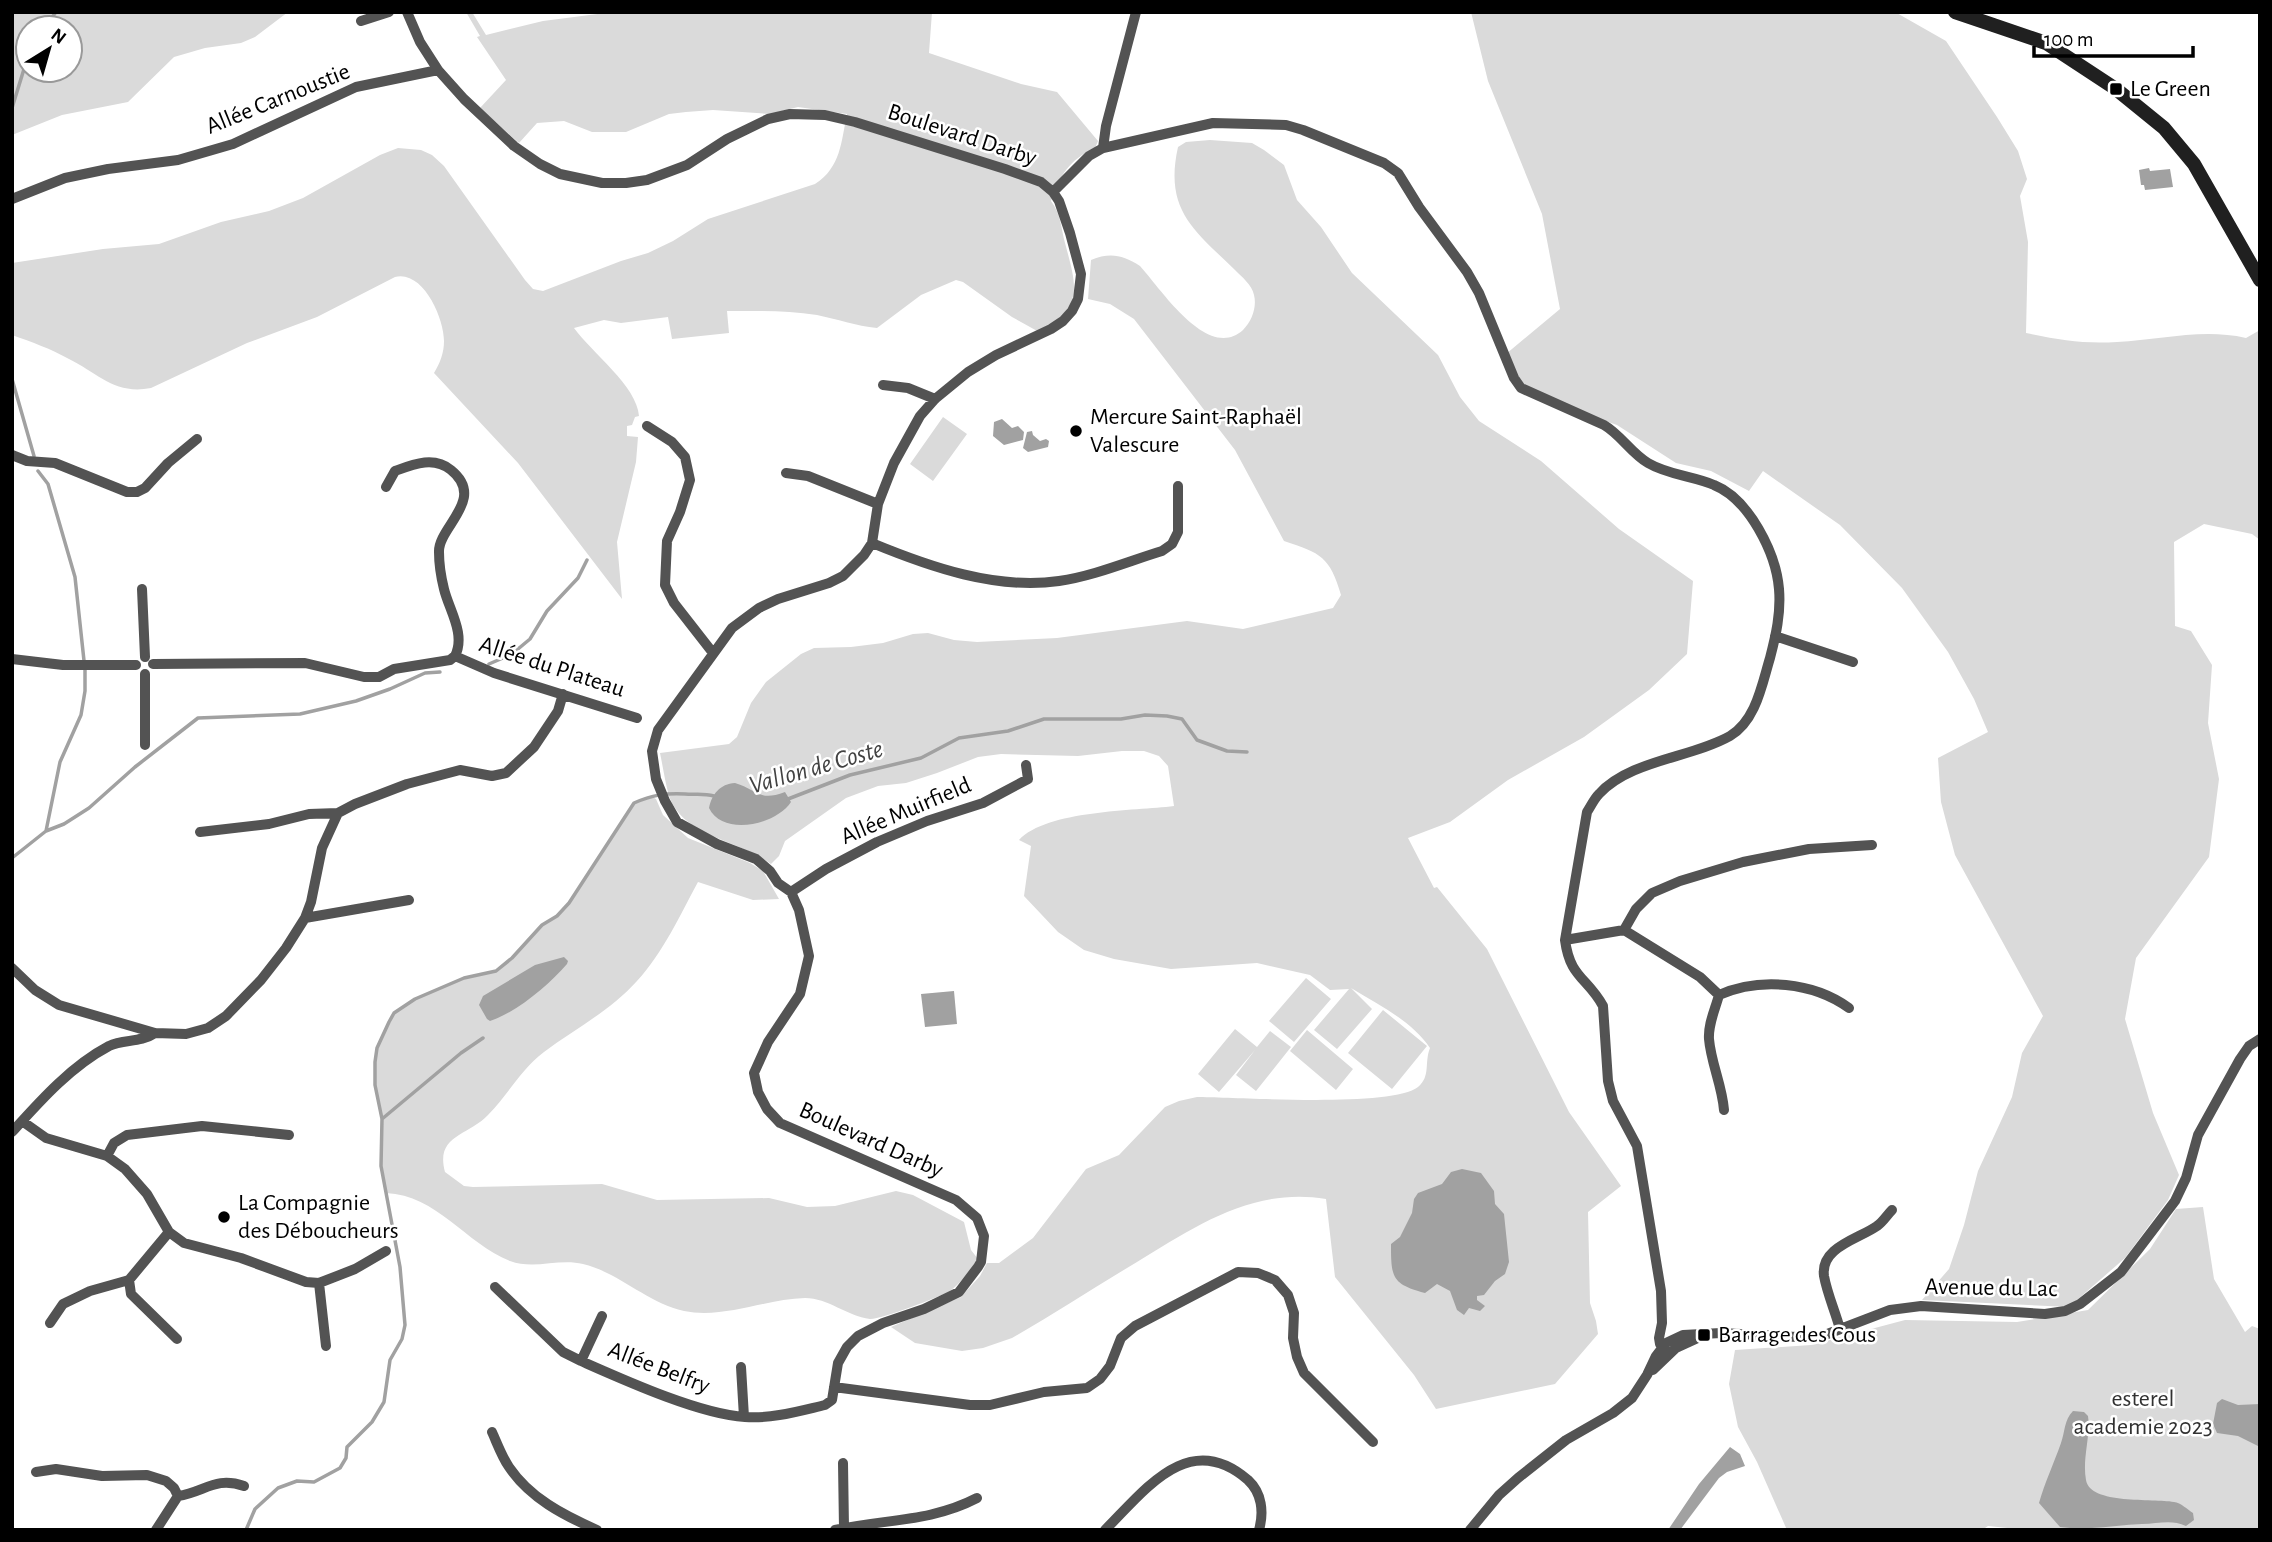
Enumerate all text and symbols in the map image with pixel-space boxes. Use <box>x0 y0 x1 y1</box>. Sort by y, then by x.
north arrow <box>14 14 84 84</box>
scale bar <box>2034 14 2193 58</box>
text: N <box>47 25 69 48</box>
text: 100 m <box>2044 29 2094 50</box>
street label: Allée Carnoustie <box>203 59 353 139</box>
place label: Le Green <box>2130 77 2211 101</box>
marker: Le Green <box>2108 81 2124 97</box>
street label: Boulevard Darby <box>885 100 1039 170</box>
place label: Mercure Saint-Raphaël Valescure <box>1090 405 1302 457</box>
marker: Mercure Saint-Raphaël Valescure <box>1068 423 1084 439</box>
street label: Allée du Plateau <box>476 632 628 702</box>
water label: Vallon de Coste <box>746 735 886 799</box>
street label: Allée Muirfield <box>837 773 975 849</box>
street label: Boulevard Darby <box>795 1098 947 1182</box>
place label: La Compagnie des Déboucheurs <box>238 1191 399 1243</box>
marker: La Compagnie des Déboucheurs <box>216 1209 232 1225</box>
street label: Avenue du Lac <box>1924 1275 2058 1301</box>
place label: Barrage des Cous <box>1718 1323 1876 1347</box>
marker: Barrage des Cous <box>1696 1327 1712 1343</box>
street label: Allée Belfry <box>605 1338 713 1398</box>
park label: esterel academie 2023 <box>2073 1387 2213 1439</box>

